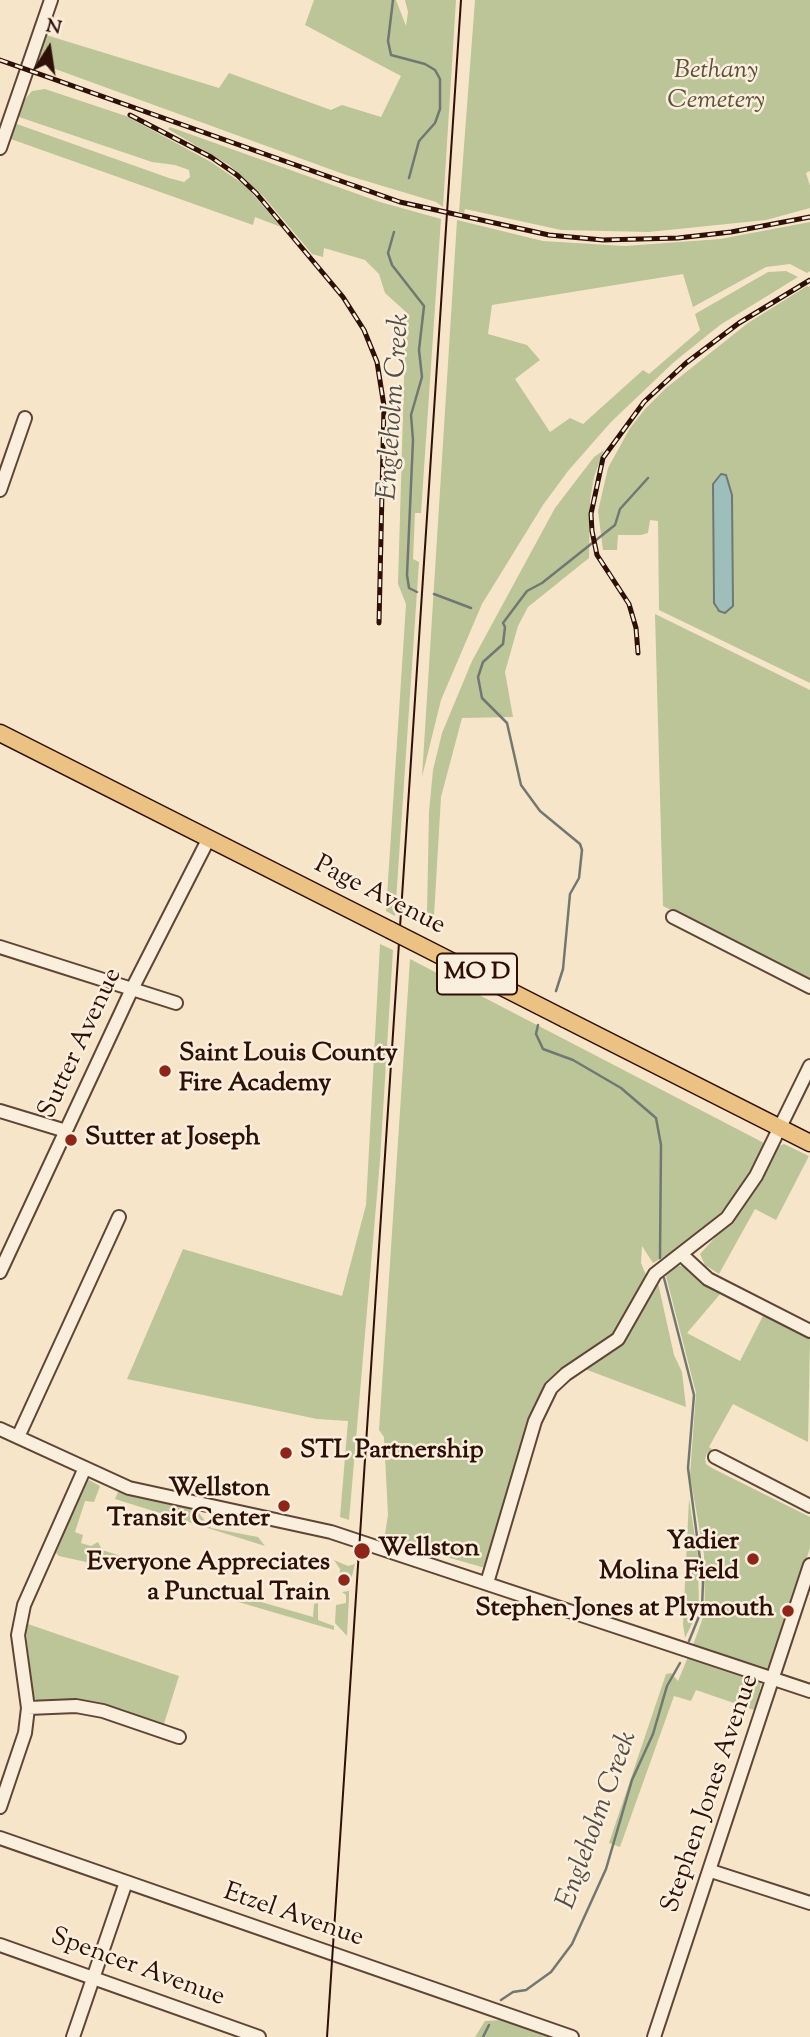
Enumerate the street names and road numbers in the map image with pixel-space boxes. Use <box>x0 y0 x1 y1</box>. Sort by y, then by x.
street label: Page Avenue <box>308 851 450 943</box>
road number: MO D <box>437 954 517 994</box>
street label: Sutter Avenue <box>34 964 130 1124</box>
street label: Stephen Jones Avenue <box>657 1671 767 1917</box>
street label: Etzel Avenue <box>219 1878 367 1956</box>
street label: Spencer Avenue <box>46 1923 228 2015</box>

